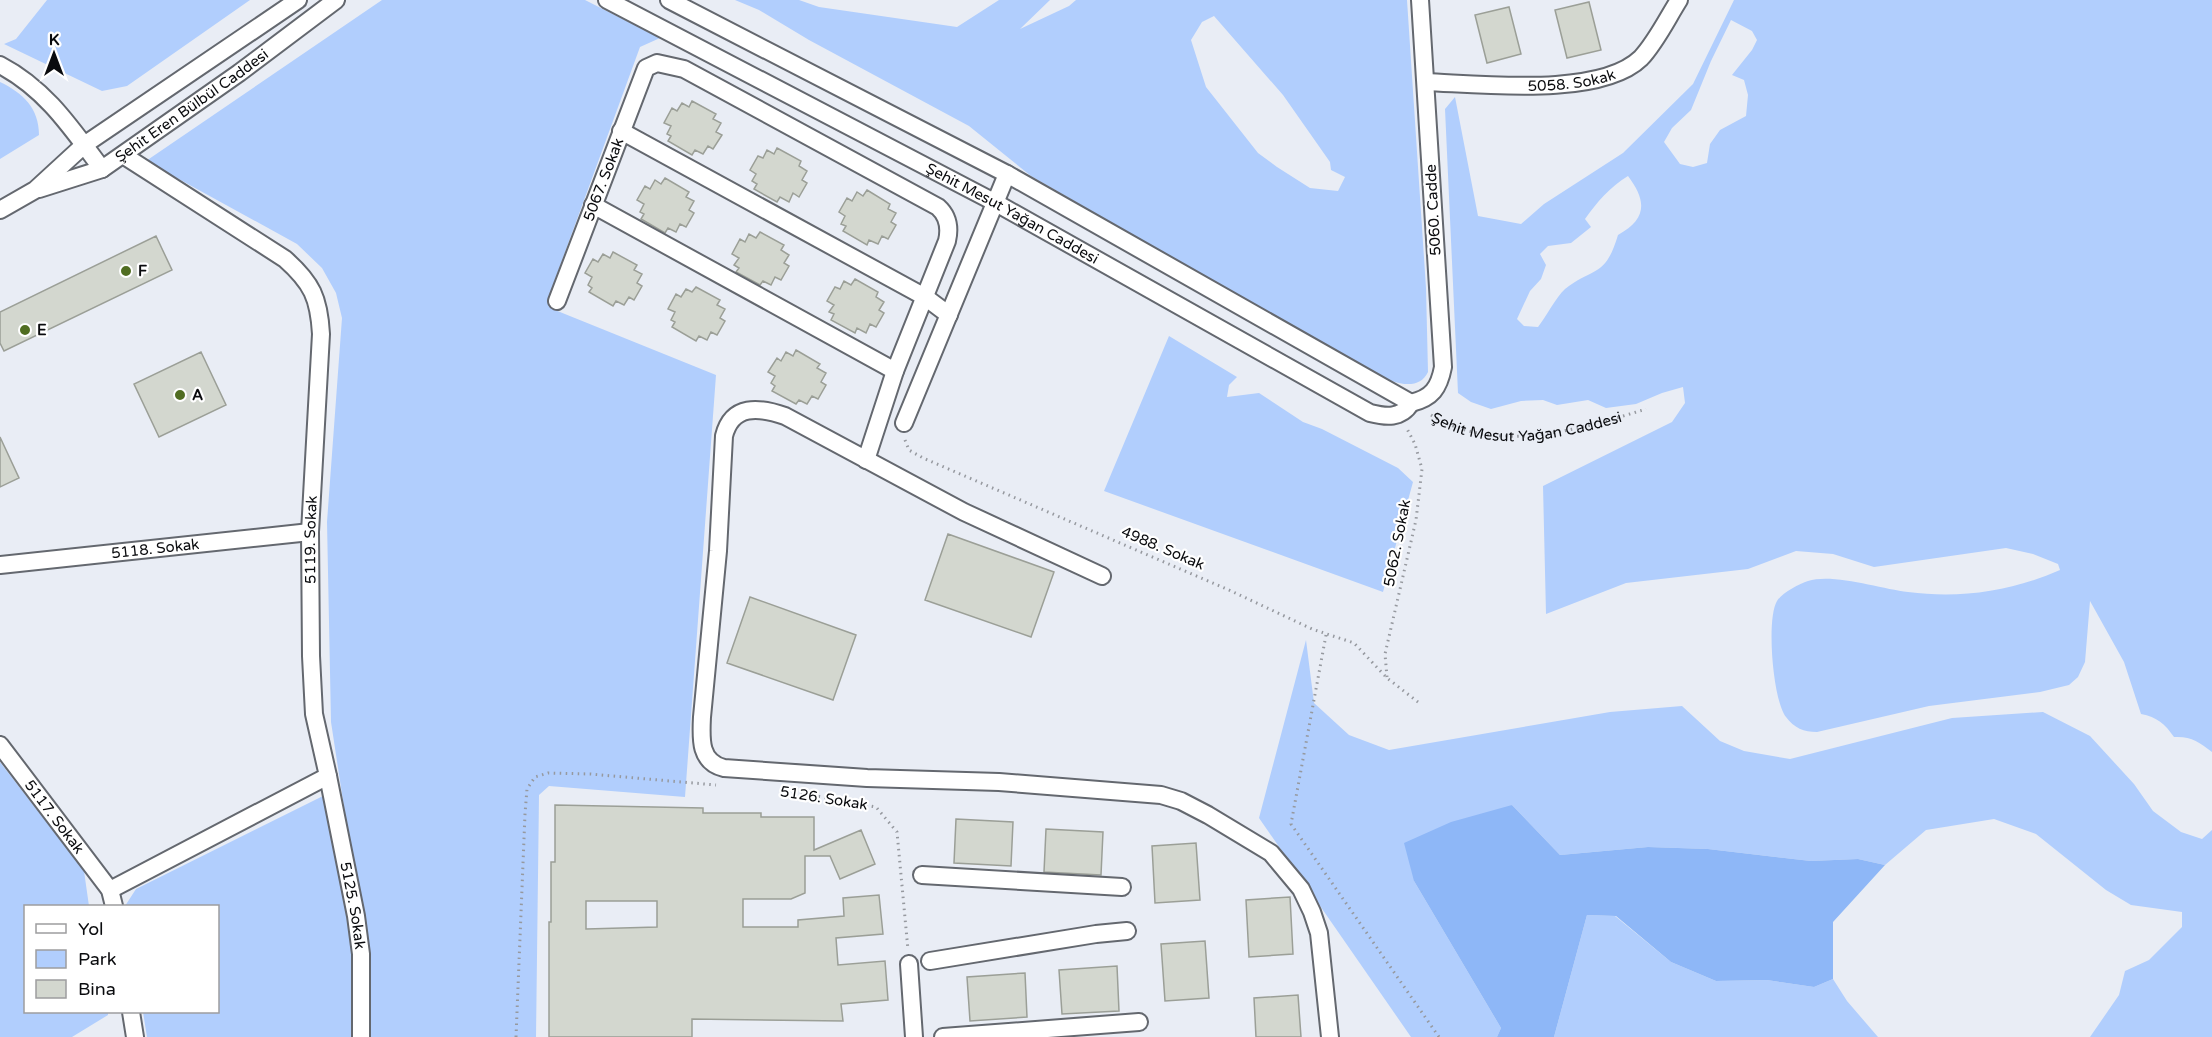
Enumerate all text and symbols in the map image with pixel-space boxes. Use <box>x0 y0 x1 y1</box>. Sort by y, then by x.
north arrow <box>24 24 84 84</box>
text: K <box>49 30 60 50</box>
street label: Şehit Eren Bülbül Caddesi <box>112 45 272 166</box>
street label: 5058. Sokak <box>1527 65 1618 95</box>
street label: 5067. Sokak <box>579 135 627 224</box>
street label: Şehit Mesut Yağan Caddesi <box>923 159 1102 268</box>
street label: 5060. Cadde <box>1422 164 1444 256</box>
place label: F <box>138 262 147 280</box>
marker: F <box>119 264 133 278</box>
place label: E <box>37 321 47 339</box>
marker: E <box>18 323 32 337</box>
place label: A <box>192 386 203 404</box>
marker: A <box>173 388 187 402</box>
street label: Şehit Mesut Yağan Caddesi <box>1431 402 1625 424</box>
text: Şehit Mesut Yağan Caddesi <box>1428 408 1624 445</box>
street label: 5119. Sokak <box>301 495 321 584</box>
street label: 5062. Sokak <box>1380 498 1414 588</box>
street label: 4988. Sokak <box>1119 522 1207 574</box>
street label: 5118. Sokak <box>110 535 200 562</box>
street label: 5117. Sokak <box>21 776 88 857</box>
street label: 5126. Sokak <box>779 782 869 814</box>
street label: 5125. Sokak <box>336 860 369 950</box>
legend <box>24 905 219 1013</box>
text: Yol <box>78 918 104 940</box>
text: Park <box>78 948 117 970</box>
text: Bina <box>78 978 116 1000</box>

